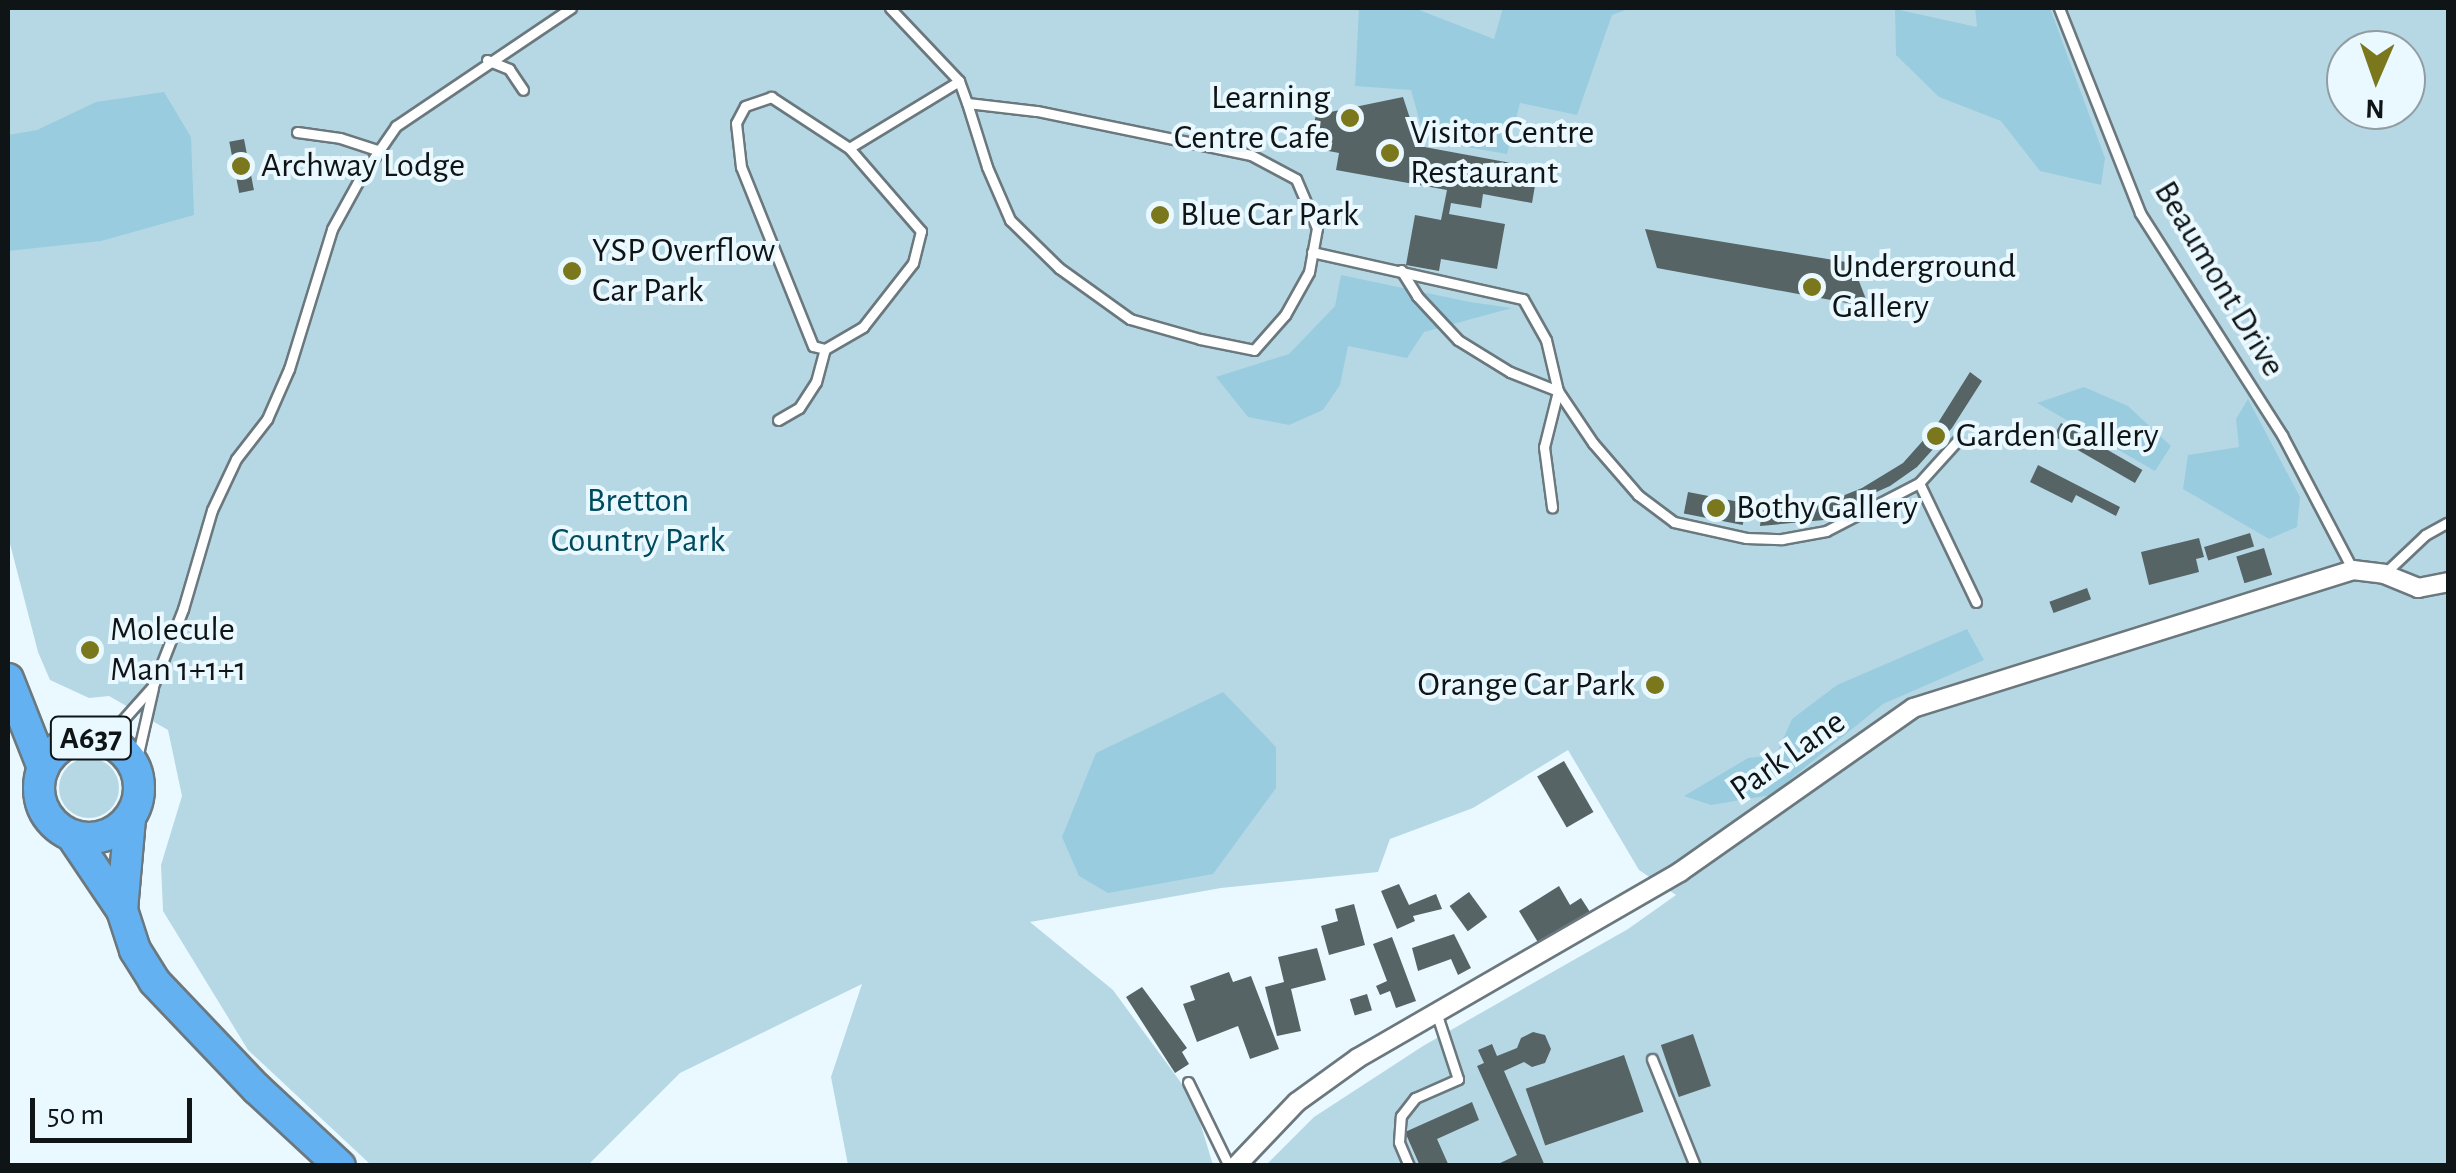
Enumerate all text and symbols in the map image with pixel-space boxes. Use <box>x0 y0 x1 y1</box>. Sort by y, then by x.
north arrow <box>2326 30 2426 130</box>
place label: Learning Centre Cafe <box>1174 77 1330 159</box>
text: N <box>2365 94 2385 122</box>
marker: Learning Centre Cafe <box>1339 107 1361 129</box>
place label: Visitor Centre Restaurant <box>1410 112 1594 194</box>
marker: Visitor Centre Restaurant <box>1379 142 1401 164</box>
place label: Archway Lodge <box>261 145 465 187</box>
marker: Archway Lodge <box>230 155 252 177</box>
street label: Beaumont Drive <box>2144 174 2294 384</box>
place label: Blue Car Park <box>1180 194 1359 236</box>
marker: Blue Car Park <box>1149 204 1171 226</box>
place label: YSP Overflow Car Park <box>592 230 775 312</box>
place label: Underground Gallery <box>1832 246 2016 328</box>
marker: YSP Overflow Car Park <box>561 260 583 282</box>
marker: Underground Gallery <box>1801 276 1823 298</box>
place label: Garden Gallery <box>1956 415 2159 457</box>
marker: Garden Gallery <box>1925 425 1947 447</box>
park label: Bretton Country Park <box>551 480 725 562</box>
place label: Bothy Gallery <box>1736 487 1918 529</box>
marker: Bothy Gallery <box>1705 497 1727 519</box>
place label: Molecule Man 1+1+1 <box>110 609 247 691</box>
marker: Molecule Man 1+1+1 <box>79 639 101 661</box>
place label: Orange Car Park <box>1417 664 1635 706</box>
marker: Orange Car Park <box>1644 674 1666 696</box>
street label: Park Lane <box>1722 701 1854 811</box>
road number: A637 <box>48 711 134 765</box>
scale bar <box>35 1078 198 1140</box>
text: 50 m <box>47 1100 104 1130</box>

